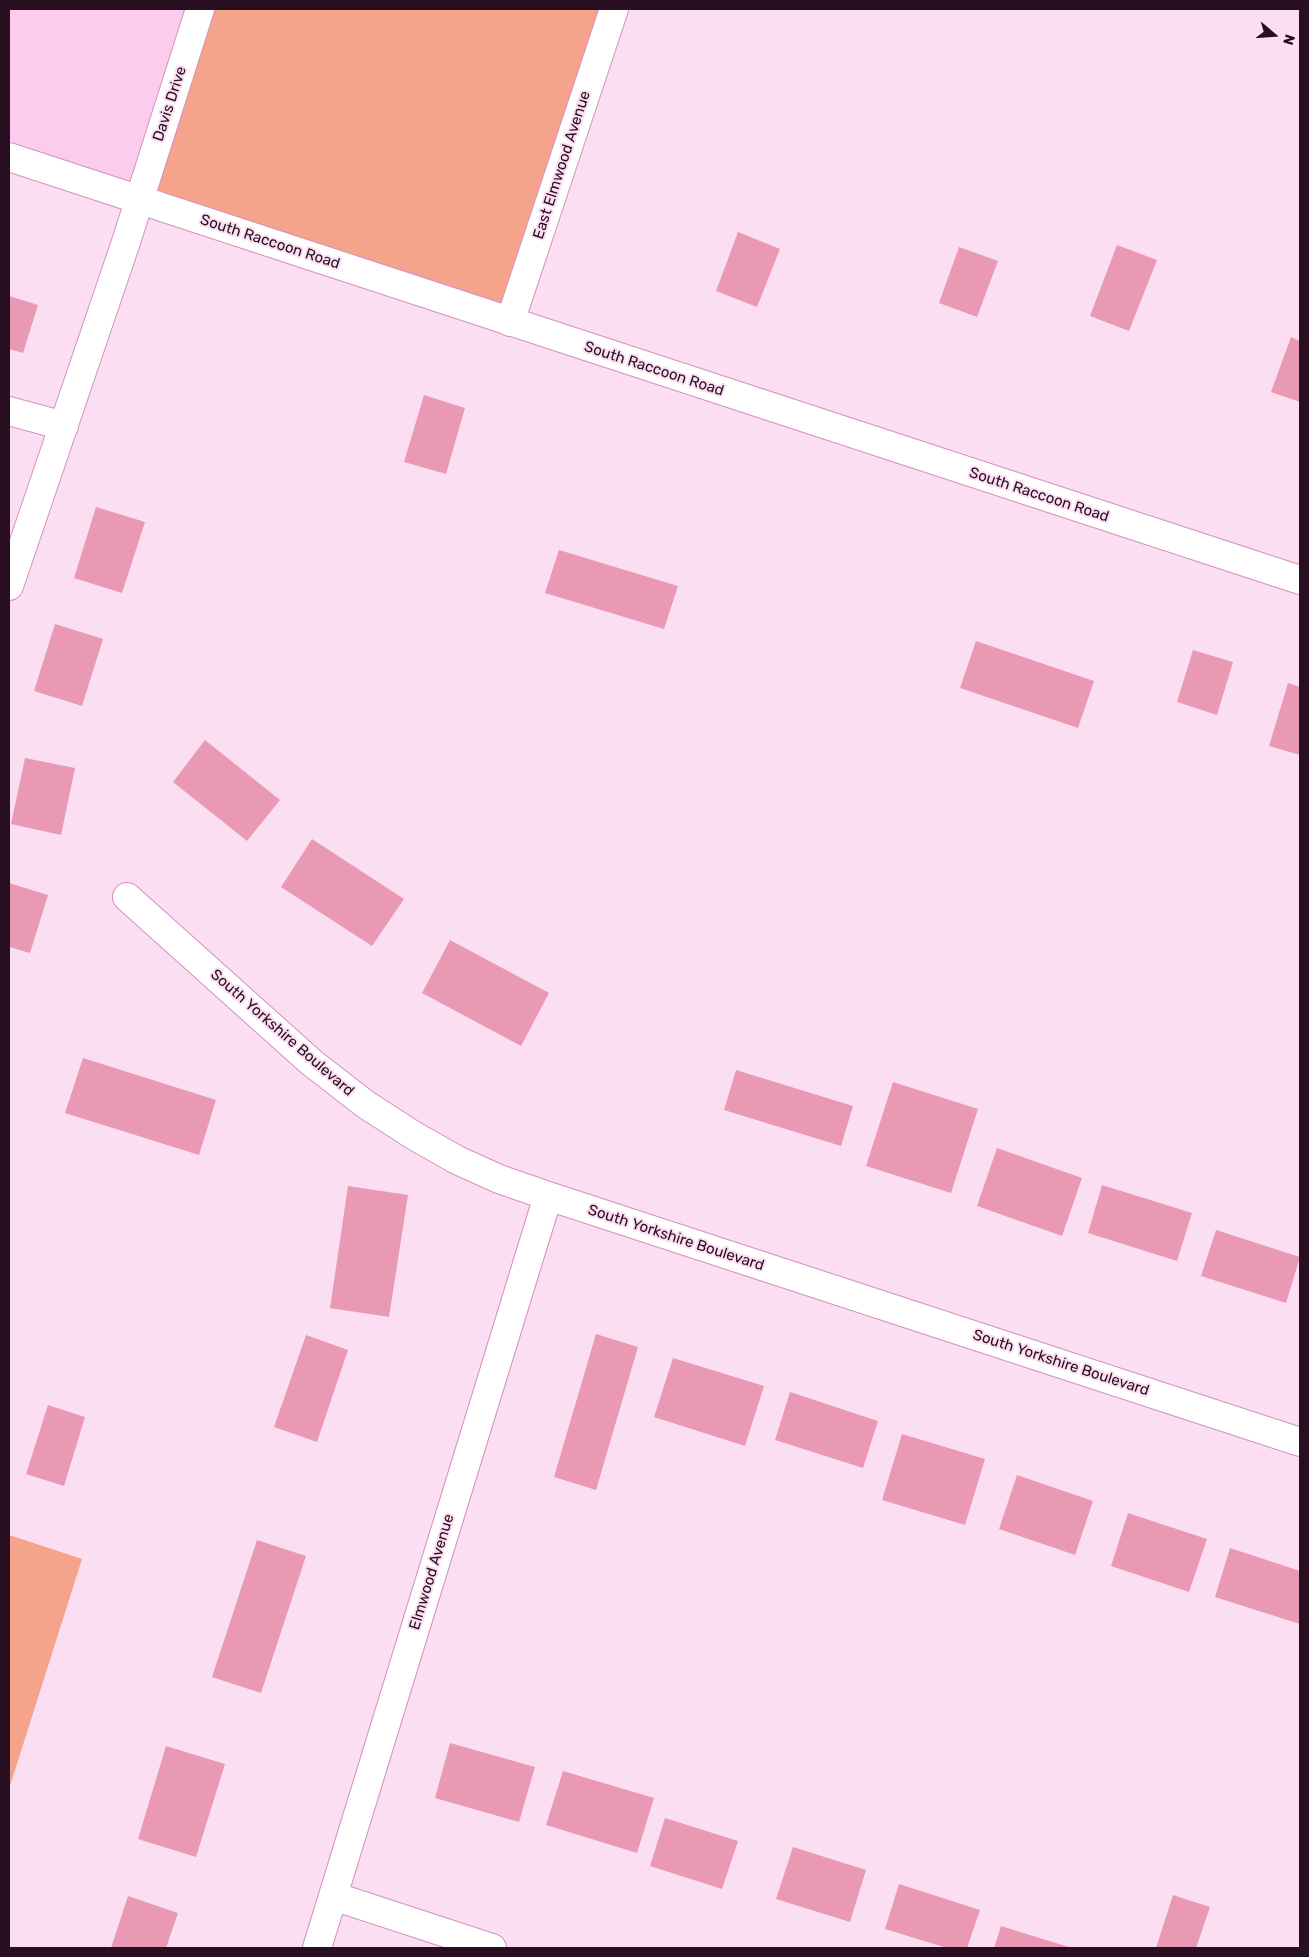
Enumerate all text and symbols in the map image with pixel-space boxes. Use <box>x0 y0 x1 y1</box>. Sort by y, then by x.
north arrow <box>1249 10 1299 60</box>
text: N <box>1279 32 1298 47</box>
street label: Davis Drive <box>149 64 191 144</box>
street label: East Elmwood Avenue <box>530 89 594 241</box>
street label: South Raccoon Road <box>198 211 342 273</box>
street label: South Raccoon Road <box>582 338 726 400</box>
street label: South Raccoon Road <box>967 464 1111 526</box>
street label: South Yorkshire Boulevard <box>207 966 357 1100</box>
street label: South Yorkshire Boulevard <box>586 1201 766 1275</box>
street label: South Yorkshire Boulevard <box>971 1326 1151 1400</box>
street label: Elmwood Avenue <box>406 1512 458 1632</box>

